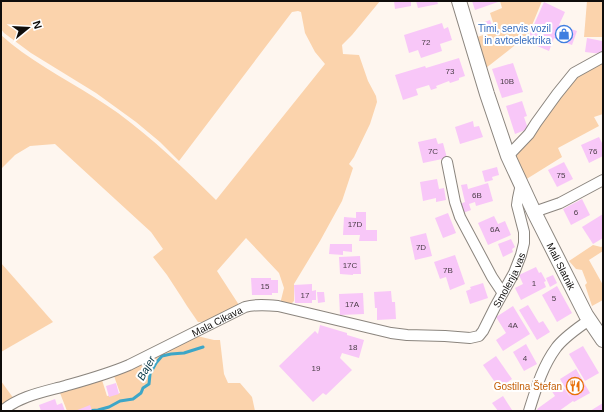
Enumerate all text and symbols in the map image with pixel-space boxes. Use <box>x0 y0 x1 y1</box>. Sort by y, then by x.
north arrow <box>8 8 48 48</box>
text: N <box>31 19 44 31</box>
place label: Timi, servis vozil in avtoelektrika <box>478 23 551 46</box>
shop icon: Timi, servis vozil in avtoelektrika <box>554 24 574 44</box>
house number: 72 <box>422 38 431 47</box>
house number: 73 <box>446 67 455 76</box>
house number: 10B <box>500 77 514 86</box>
house number: 7C <box>428 147 438 156</box>
house number: 76 <box>589 147 598 156</box>
house number: 75 <box>557 171 566 180</box>
house number: 6B <box>472 191 482 200</box>
house number: 6 <box>574 208 579 217</box>
house number: 17D <box>348 220 363 229</box>
house number: 6A <box>490 225 501 234</box>
street label: Mali Slatnik <box>544 241 578 293</box>
house number: 7D <box>416 243 426 252</box>
street label: Smolenja vas <box>491 251 527 310</box>
house number: 17C <box>343 261 358 270</box>
house number: 7B <box>443 266 453 275</box>
house number: 1 <box>532 279 537 288</box>
house number: 15 <box>261 282 270 291</box>
house number: 17 <box>301 291 310 300</box>
house number: 5 <box>552 294 557 303</box>
house number: 17A <box>345 300 360 309</box>
street label: Mala Cikava <box>190 304 245 339</box>
house number: 4A <box>508 321 519 330</box>
house number: 18 <box>349 343 358 352</box>
water label: Bajer <box>135 353 158 382</box>
house number: 4 <box>523 354 528 363</box>
house number: 19 <box>312 364 321 373</box>
restaurant icon: Gostilna Štefan <box>565 376 585 396</box>
place label: Gostilna Štefan <box>494 380 562 392</box>

